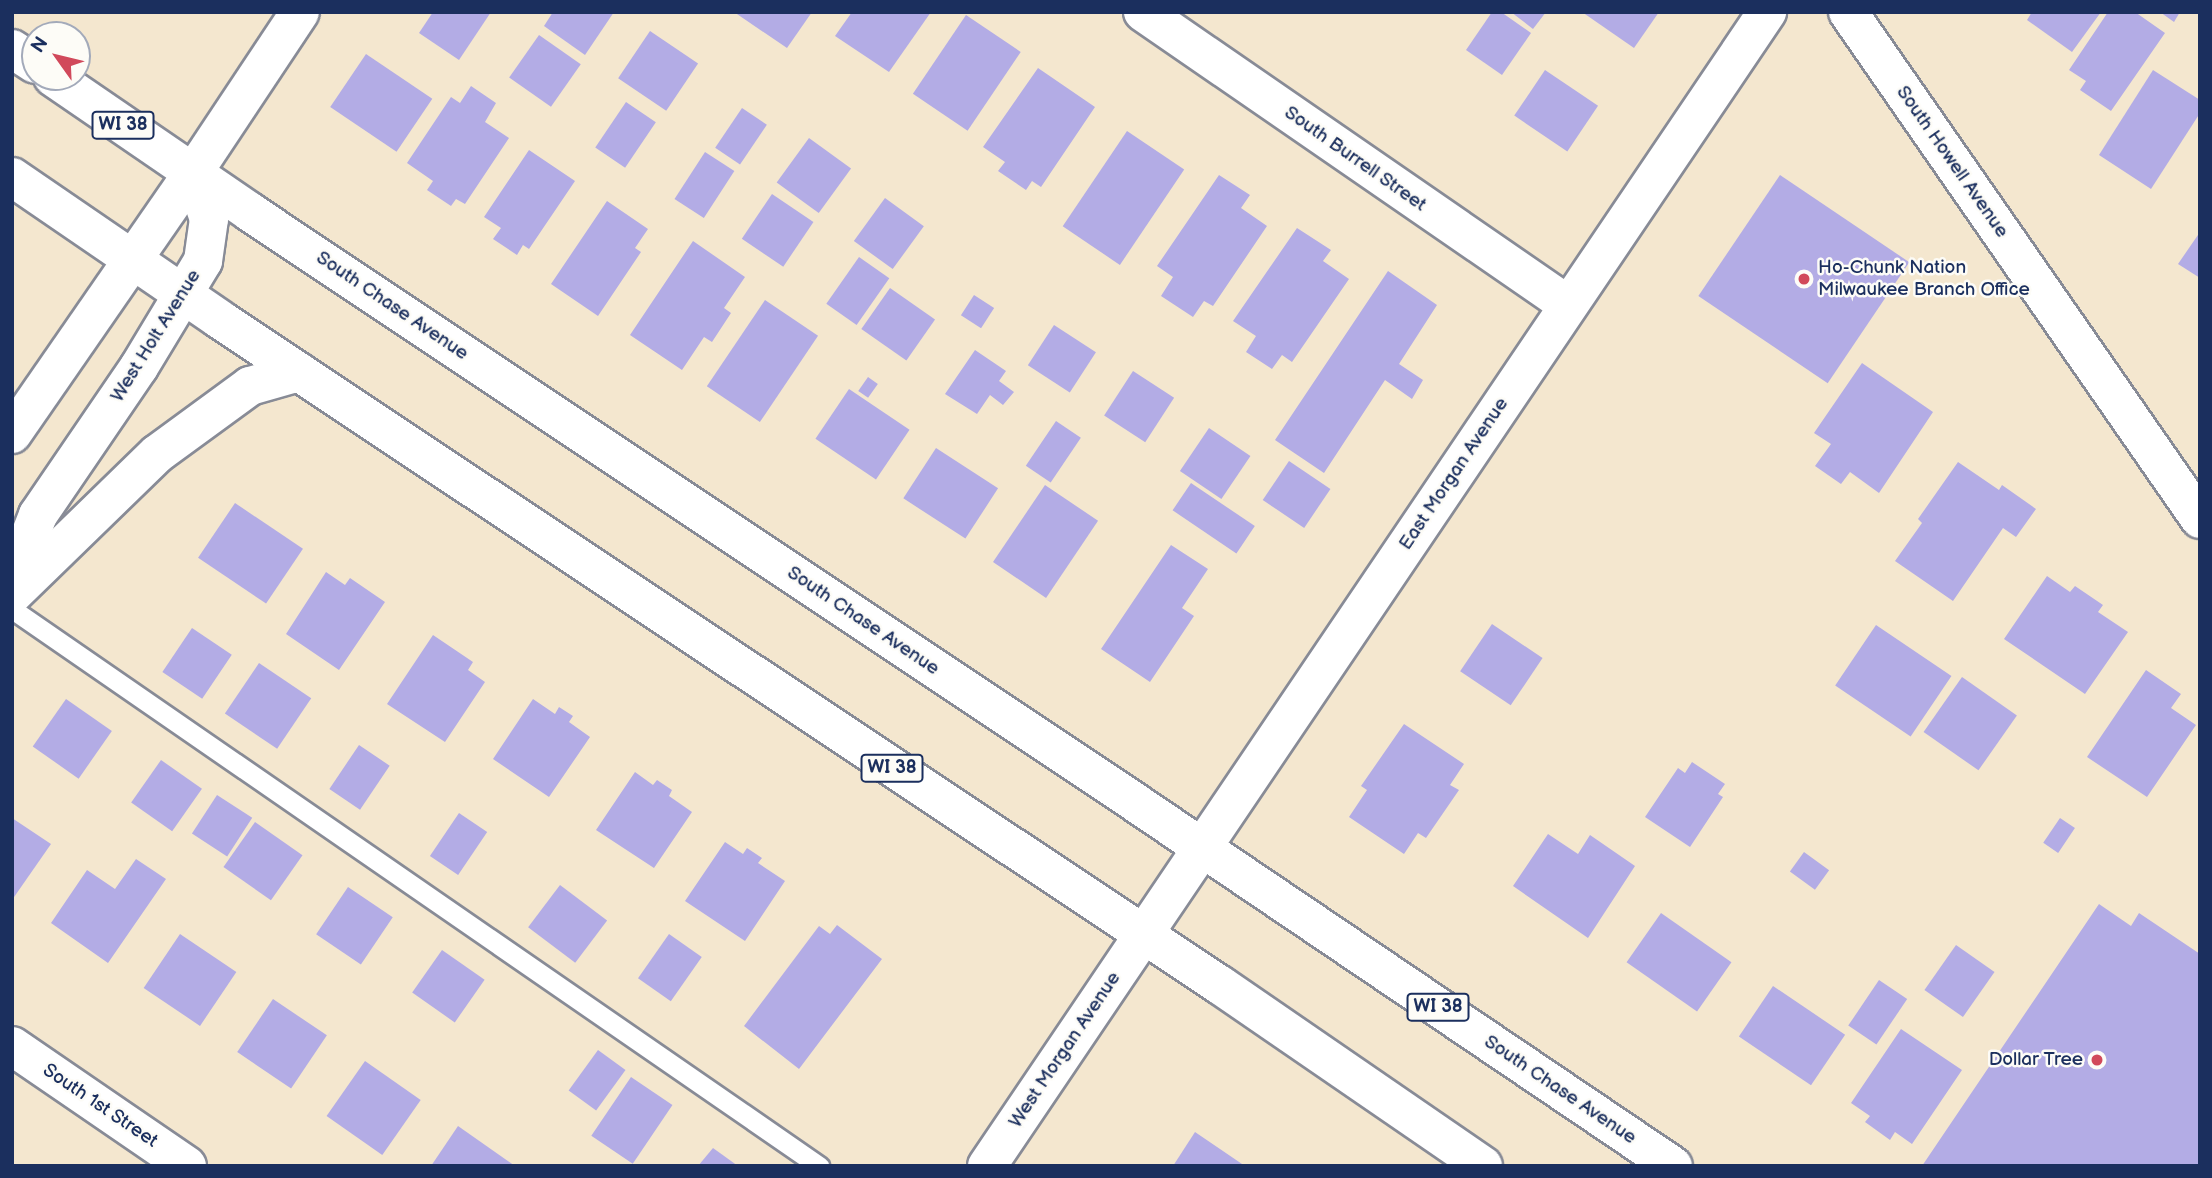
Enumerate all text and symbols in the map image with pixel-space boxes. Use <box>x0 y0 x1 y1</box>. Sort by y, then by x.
north arrow <box>21 21 91 91</box>
text: N <box>26 33 53 57</box>
street label: South Howell Avenue <box>1891 82 2013 242</box>
street label: South Burrell Street <box>1280 101 1430 217</box>
road number: WI 38 <box>92 110 154 140</box>
street label: South Chase Avenue <box>312 247 472 365</box>
place label: Ho-Chunk Nation Milwaukee Branch Office <box>1818 257 2030 301</box>
street label: West Holt Avenue <box>106 266 206 406</box>
marker: Ho-Chunk Nation Milwaukee Branch Office <box>1796 271 1812 287</box>
street label: East Morgan Avenue <box>1395 394 1513 554</box>
street label: South Chase Avenue <box>783 562 943 680</box>
road number: WI 38 <box>860 754 924 782</box>
street label: West Morgan Avenue <box>1004 968 1126 1132</box>
road number: WI 38 <box>1406 992 1470 1022</box>
street label: South Chase Avenue <box>1480 1031 1640 1149</box>
place label: Dollar Tree <box>1988 1049 2083 1071</box>
marker: Dollar Tree <box>2089 1052 2105 1068</box>
street label: South 1st Street <box>38 1059 162 1153</box>

